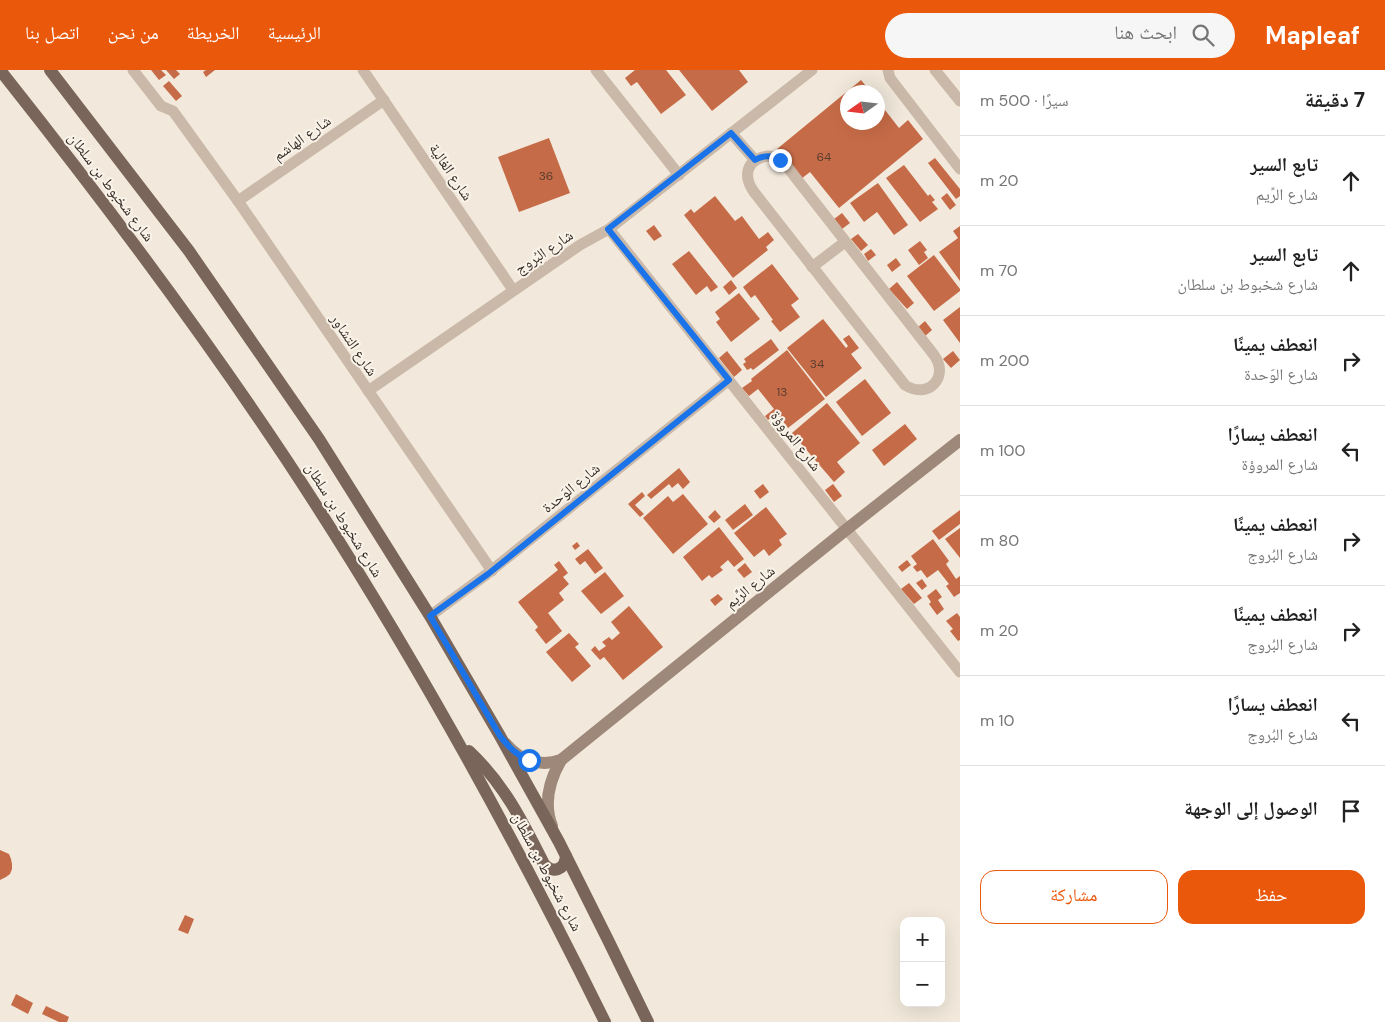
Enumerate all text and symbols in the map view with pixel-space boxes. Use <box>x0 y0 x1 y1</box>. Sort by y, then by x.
search box <box>885 13 1235 58</box>
text: ابحث هنا <box>1114 20 1177 45</box>
text: Mapleaf <box>1265 20 1360 51</box>
text: اتصل بنا <box>25 21 80 45</box>
text: من نحن <box>108 21 159 45</box>
text: الخريطة <box>187 21 240 45</box>
text: الرئيسية <box>268 21 321 45</box>
icon: search <box>1189 21 1217 49</box>
north arrow <box>840 85 885 130</box>
text: 7 دقيقة <box>1305 86 1365 114</box>
text: سيرًا · 500 m <box>980 90 1068 111</box>
street label: شارع الهاشم <box>269 111 335 165</box>
street label: شارع شخبوط بن سلطان <box>63 128 159 246</box>
street label: شارع الغالية <box>425 140 477 204</box>
route end <box>769 149 792 172</box>
house number: 64 <box>817 149 831 165</box>
text: تابع السير <box>1250 152 1318 177</box>
icon: ahead <box>1337 167 1365 195</box>
house number: 36 <box>539 168 553 184</box>
text: 20 m <box>980 170 1019 191</box>
text: شارع الرِّيم <box>1256 184 1318 205</box>
street label: شارع البُروج <box>511 225 577 279</box>
text: تابع السير <box>1250 242 1318 267</box>
icon: ahead <box>1337 257 1365 285</box>
text: 70 m <box>980 260 1018 281</box>
text: شارع شخبوط بن سلطان <box>1177 274 1318 295</box>
street label: شارع التشاور <box>325 309 382 380</box>
text: انعطف يمينًا <box>1233 332 1318 357</box>
icon: right <box>1337 347 1365 375</box>
text: 200 m <box>980 350 1029 371</box>
house number: 34 <box>810 356 824 372</box>
text: شارع الوَحدة <box>1244 364 1318 385</box>
house number: 13 <box>777 384 787 400</box>
street label: شارع المروؤة <box>766 407 826 475</box>
text: انعطف يسارًا <box>1227 422 1318 447</box>
icon: left <box>1337 437 1365 465</box>
text: 100 m <box>980 440 1025 461</box>
text: شارع المروؤة <box>1242 454 1318 475</box>
street label: شارع الوَحدة <box>538 458 604 517</box>
street label: شارع شخبوط بن سلطان <box>301 459 387 581</box>
text: انعطف يمينًا <box>1233 512 1318 537</box>
icon: right <box>1337 527 1365 555</box>
text: 80 m <box>980 530 1019 551</box>
text: شارع البُروج <box>1247 544 1318 565</box>
street label: شارع الرِّيم <box>721 561 779 613</box>
text: انعطف يمينًا <box>1233 602 1318 627</box>
icon: right <box>1337 617 1365 645</box>
text: 20 m <box>980 620 1019 641</box>
text: شارع البُروج <box>1247 634 1318 655</box>
text: انعطف يسارًا <box>1227 692 1318 717</box>
icon: left <box>1337 707 1365 735</box>
text: 10 m <box>980 710 1014 731</box>
text: شارع البُروج <box>1247 724 1318 745</box>
route start <box>518 749 541 772</box>
text: الوصول إلى الوجهة <box>1184 796 1318 821</box>
icon: arrive <box>1337 797 1365 825</box>
street label: شارع شخبوط بن سلطان <box>507 809 587 935</box>
button: مشاركة <box>980 870 1168 924</box>
button: حفظ <box>1178 870 1365 924</box>
map controls <box>900 917 945 1007</box>
button: + <box>900 917 945 962</box>
button: − <box>900 962 945 1007</box>

